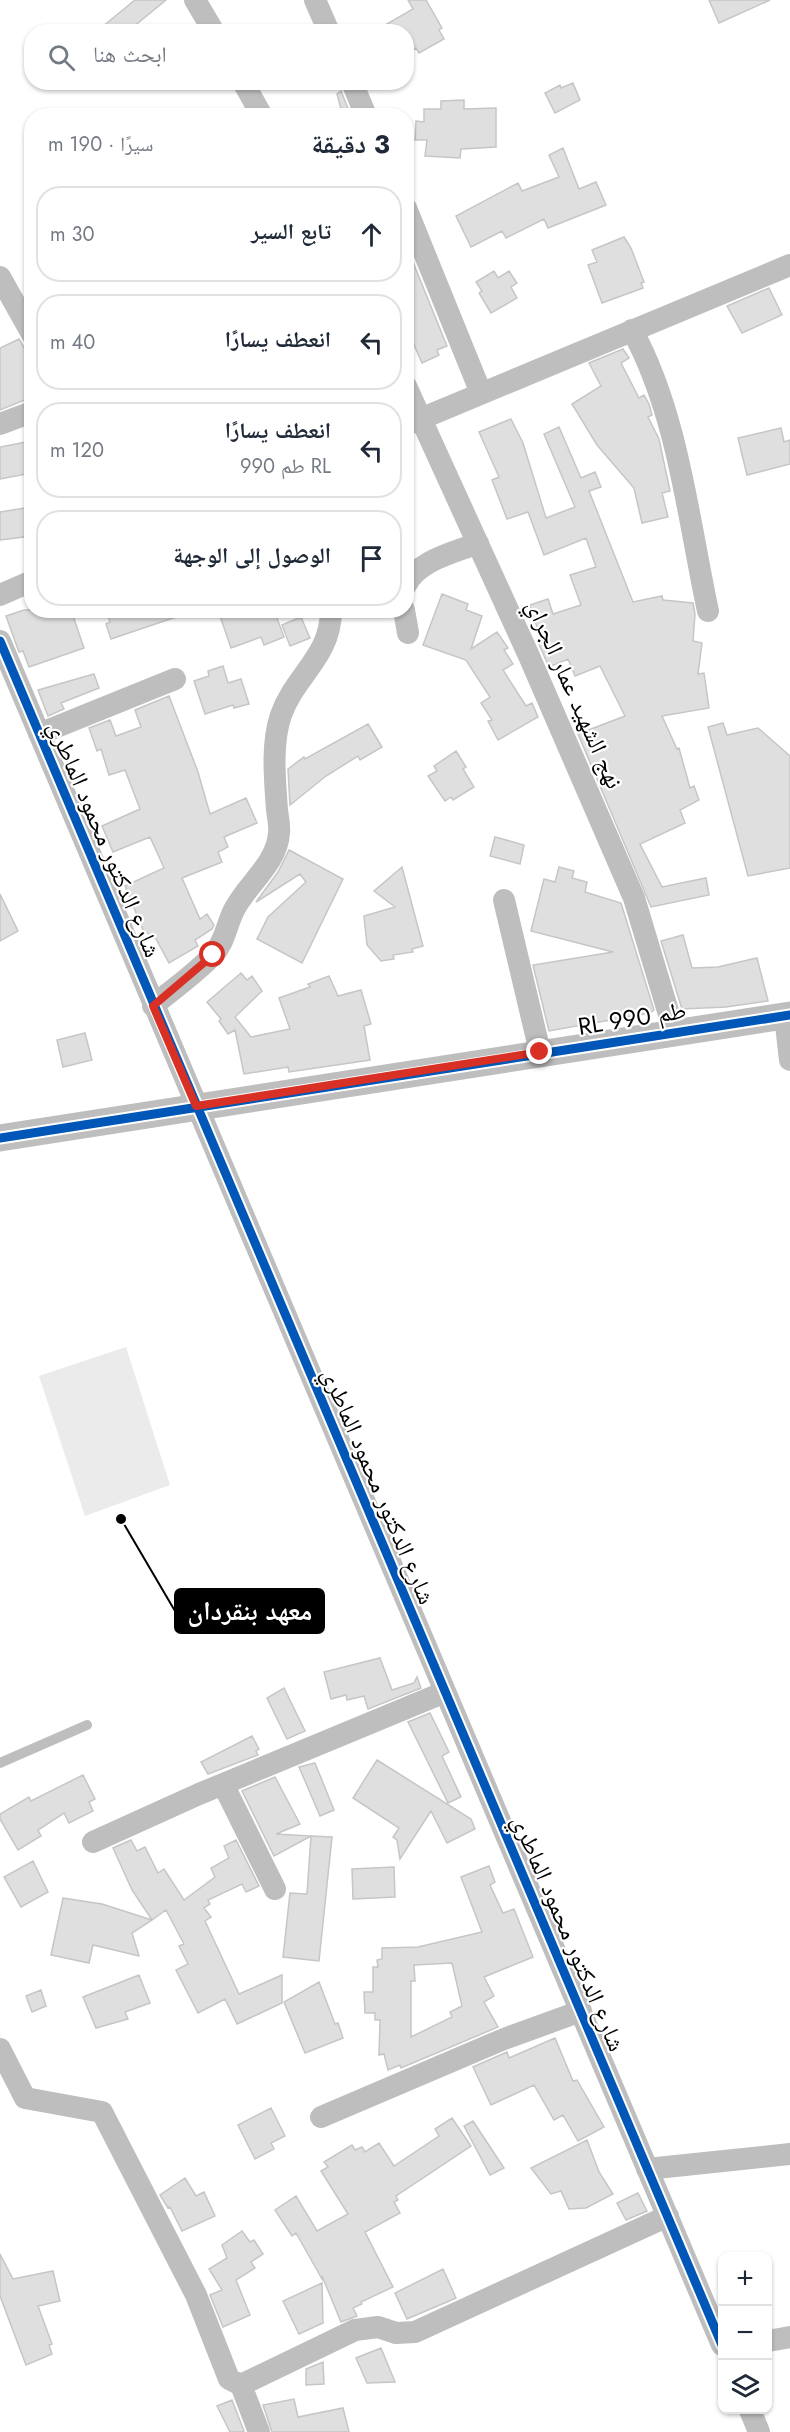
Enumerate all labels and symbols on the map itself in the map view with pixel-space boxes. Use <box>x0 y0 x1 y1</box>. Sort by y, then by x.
street label: نهج الشهيد عمار الجراي <box>516 594 632 795</box>
street label: شارع الدكتور محمود الماطري <box>37 715 171 963</box>
route start <box>199 941 225 967</box>
street label: RL طم 990 <box>575 992 689 1044</box>
route end <box>526 1038 552 1064</box>
street label: شارع الدكتور محمود الماطري <box>311 1362 445 1610</box>
callout: معهد بنقردان <box>175 1589 324 1633</box>
text: معهد بنقردان <box>188 1592 312 1630</box>
street label: شارع الدكتور محمود الماطري <box>501 1809 635 2057</box>

